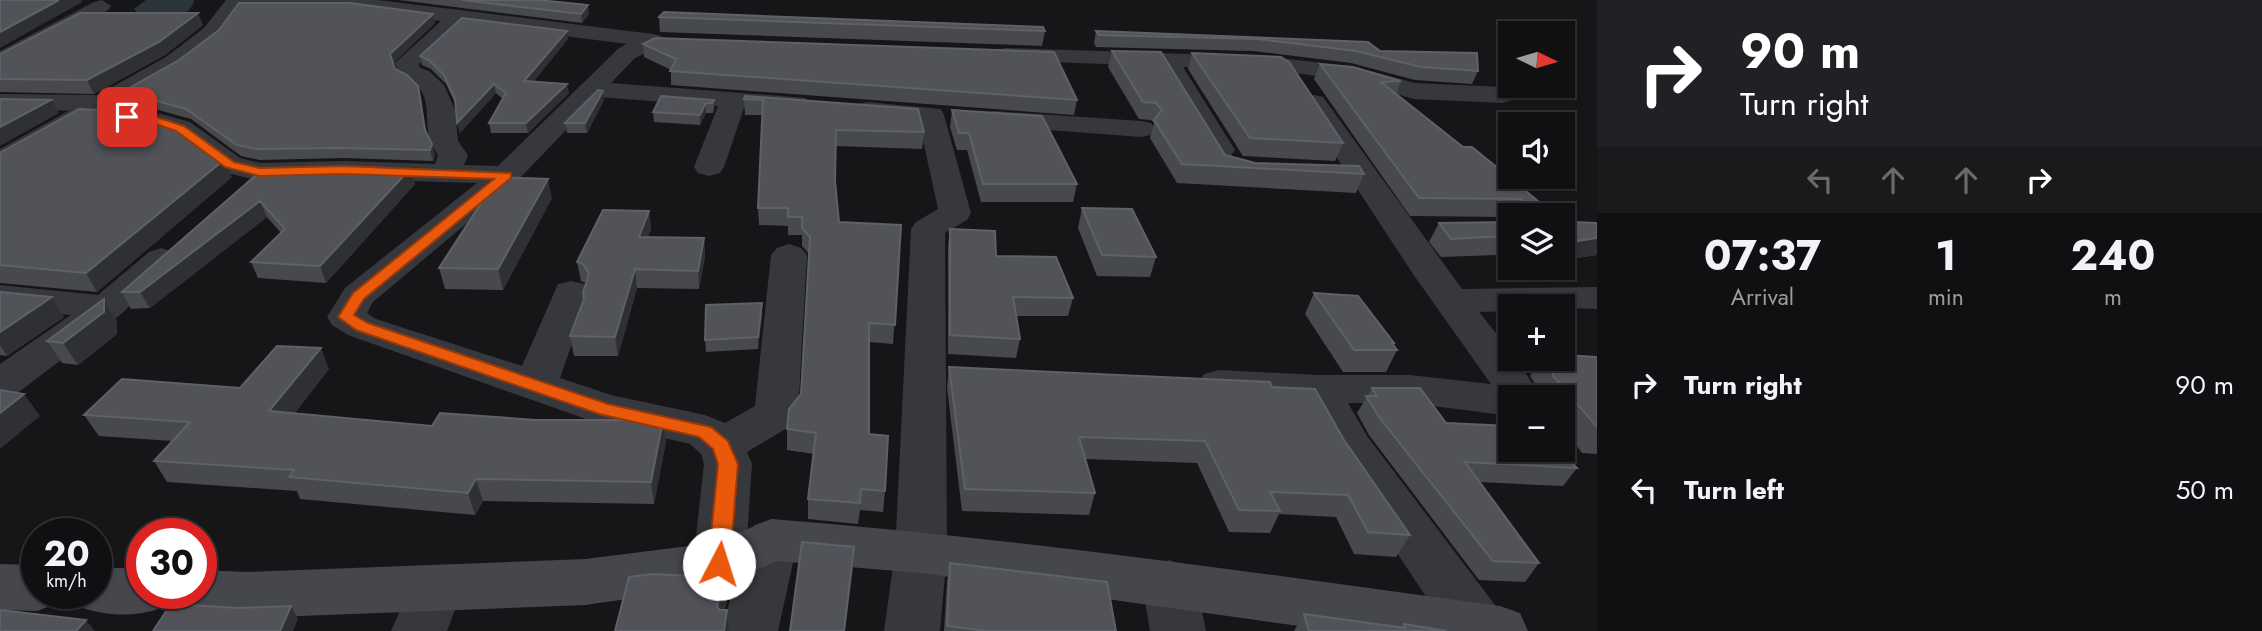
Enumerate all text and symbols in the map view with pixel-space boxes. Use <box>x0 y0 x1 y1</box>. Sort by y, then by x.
text: 90 m <box>1740 16 1860 86</box>
north arrow <box>1498 21 1575 98</box>
map controls <box>1498 21 1575 462</box>
icon: right <box>1625 28 1716 119</box>
text: Turn right <box>1740 81 1869 127</box>
pin <box>97 87 157 147</box>
icon: arrive <box>108 98 146 136</box>
button: sound <box>1498 112 1575 189</box>
icon: left <box>1801 161 1839 199</box>
icon: ahead <box>1874 161 1912 199</box>
icon: ahead <box>1947 161 1985 199</box>
icon: right <box>2020 161 2058 199</box>
button: layers <box>1498 203 1575 280</box>
text: 07:37 <box>1704 225 1821 286</box>
text: 1 <box>1935 225 1957 286</box>
text: 240 <box>2071 225 2155 286</box>
text: Arrival <box>1731 280 1794 314</box>
text: min <box>1928 280 1964 314</box>
text: m <box>2104 280 2122 314</box>
button: + <box>1498 294 1575 371</box>
icon: right <box>1625 366 1663 404</box>
text: Turn right <box>1684 366 1802 404</box>
text: 90 m <box>2175 366 2234 404</box>
button: − <box>1498 385 1575 462</box>
icon: left <box>1625 471 1663 509</box>
text: Turn left <box>1684 471 1784 509</box>
text: 50 m <box>2176 471 2234 509</box>
speed limit sign: 30 <box>126 518 217 609</box>
position arrow <box>682 527 756 601</box>
text: 20 <box>43 529 90 579</box>
text: km/h <box>46 568 87 594</box>

